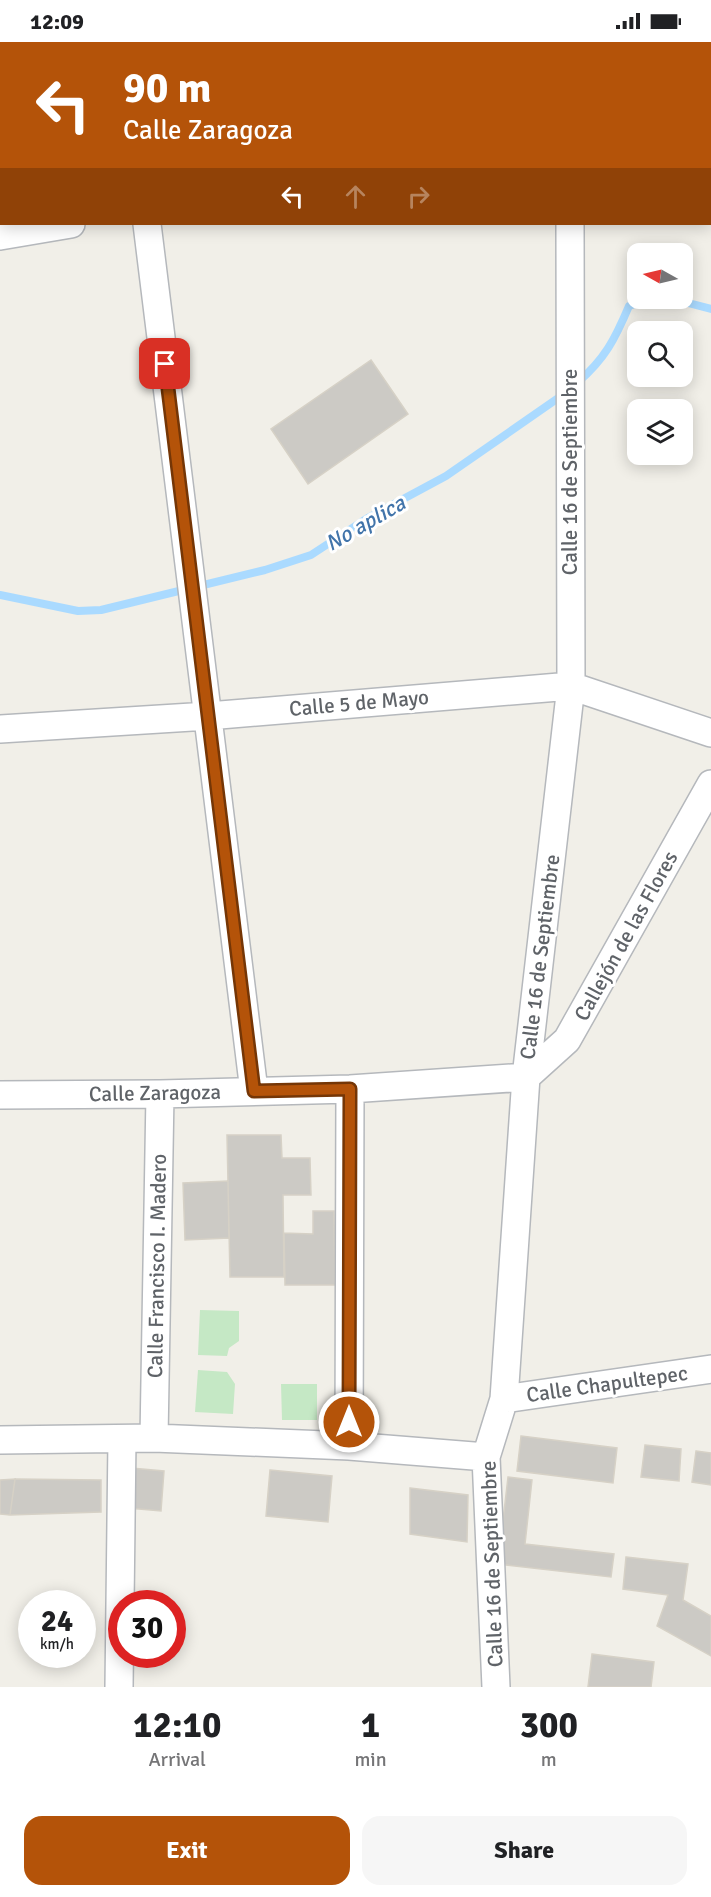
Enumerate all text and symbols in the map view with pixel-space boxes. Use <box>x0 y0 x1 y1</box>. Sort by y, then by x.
text: 12:09 <box>30 8 84 35</box>
text: 90 m <box>123 63 212 114</box>
icon: left <box>24 66 102 144</box>
text: Calle Zaragoza <box>123 114 293 147</box>
icon: left <box>276 180 309 213</box>
icon: ahead <box>339 180 372 213</box>
icon: right <box>402 180 435 213</box>
north arrow <box>627 243 693 309</box>
map controls <box>627 243 693 465</box>
button: search <box>627 321 693 387</box>
pin <box>139 338 190 389</box>
icon: arrive <box>148 347 181 380</box>
street label: Calle 16 de Septiembre <box>557 369 583 575</box>
button: layers <box>627 399 693 465</box>
water label: No aplica <box>320 489 411 557</box>
street label: Calle 5 de Mayo <box>288 684 430 722</box>
street label: Callejón de las Flores <box>569 847 683 1025</box>
street label: Calle 16 de Septiembre <box>515 853 565 1061</box>
street label: Calle Zaragoza <box>89 1079 221 1107</box>
street label: Calle Francisco I. Madero <box>142 1154 172 1378</box>
street label: Calle Chapultepec <box>525 1360 689 1408</box>
position arrow <box>317 1390 381 1454</box>
street label: Calle 16 de Septiembre <box>475 1460 509 1668</box>
speed limit sign: 30 <box>108 1590 186 1668</box>
text: 24 <box>41 1603 73 1640</box>
text: km/h <box>40 1635 74 1653</box>
text: 12:10 <box>133 1703 221 1748</box>
text: 1 <box>361 1703 380 1748</box>
text: 300 <box>520 1703 578 1748</box>
text: Arrival <box>148 1747 206 1772</box>
text: min <box>354 1747 387 1772</box>
text: m <box>541 1747 557 1772</box>
button: Exit <box>24 1816 350 1885</box>
button: Share <box>362 1816 687 1885</box>

